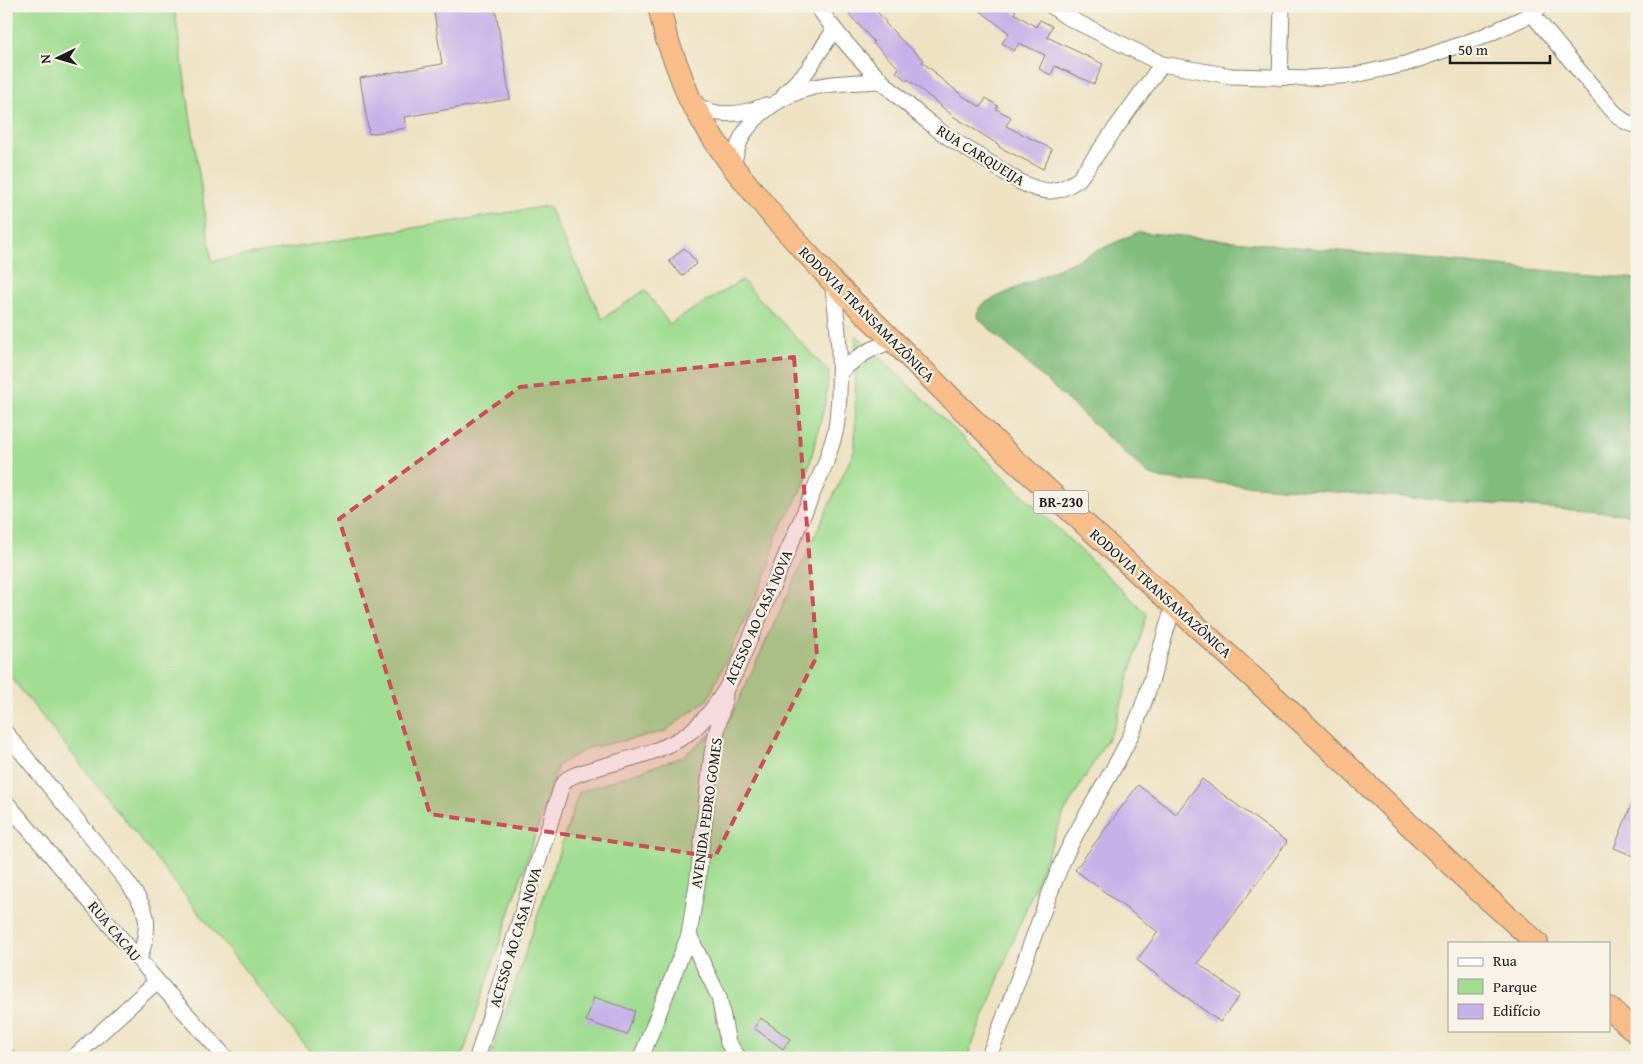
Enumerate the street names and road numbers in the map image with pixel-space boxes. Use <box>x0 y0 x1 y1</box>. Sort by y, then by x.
street label: RUA CARQUEIJA <box>933 119 1029 191</box>
street label: RODOVIA TRANSAMAZÔNICA <box>794 241 940 387</box>
road number: BR-230 <box>1034 491 1088 514</box>
street label: RODOVIA TRANSAMAZÔNICA <box>1085 523 1237 663</box>
street label: ACESSO AO CASA NOVA <box>719 546 797 688</box>
street label: AVENIDA PEDRO GOMES <box>685 736 727 890</box>
street label: ACESSO AO CASA NOVA <box>484 864 546 1010</box>
street label: RUA CACAU <box>84 896 147 966</box>

